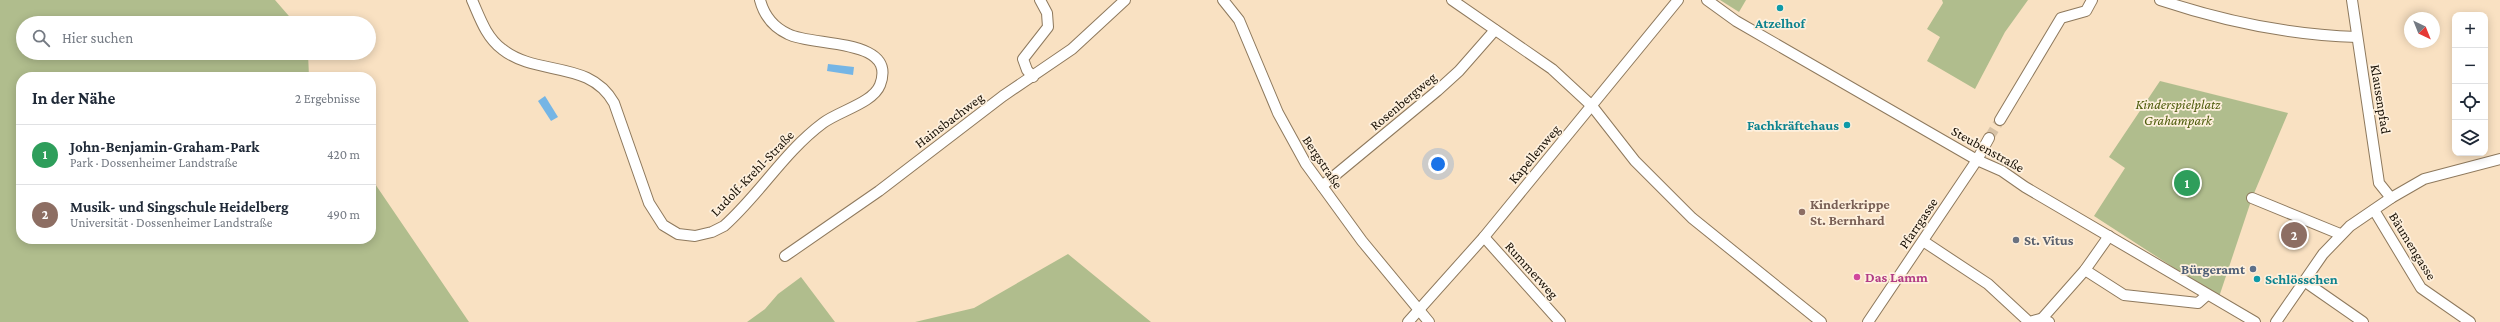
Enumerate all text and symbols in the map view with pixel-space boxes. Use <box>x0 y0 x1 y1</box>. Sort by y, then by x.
marker: Atzelhof <box>1775 3 1785 13</box>
north arrow <box>2404 12 2440 48</box>
map controls <box>2452 12 2488 156</box>
button: + <box>2452 12 2488 48</box>
place label: Atzelhof <box>1754 15 1806 31</box>
search box <box>16 16 376 60</box>
icon: search <box>30 27 52 49</box>
text: Hier suchen <box>62 30 133 46</box>
button: − <box>2452 48 2488 84</box>
street label: Klausenpfad <box>2368 63 2394 136</box>
street label: Rosenbergweg <box>1367 68 1440 133</box>
button: locate <box>2452 84 2488 120</box>
text: In der Nähe <box>32 89 115 108</box>
street label: Hainsbachweg <box>911 89 987 151</box>
text: 2 Ergebnisse <box>295 91 360 106</box>
park label: Kinderspielplatz Grahampark <box>2136 96 2221 128</box>
place label: Fachkräftehaus <box>1747 117 1839 133</box>
marker: Fachkräftehaus <box>1842 120 1852 130</box>
button: layers <box>2452 120 2488 156</box>
street label: Kapellenweg <box>1505 121 1563 187</box>
street label: Steubenstraße <box>1949 122 2027 176</box>
street label: Ludolf-Krehl-Straße <box>707 127 797 219</box>
street label: Bergstraße <box>1299 132 1347 192</box>
text: John-Benjamin-Graham-Park <box>70 139 260 155</box>
text: 1 <box>43 147 47 162</box>
text: 420 m <box>327 147 360 162</box>
your location <box>1428 154 1448 174</box>
text: Park · Dossenheimer Landstraße <box>70 155 238 170</box>
pin: 1 <box>2174 168 2200 198</box>
street label: Pfarrgasse <box>1895 195 1941 251</box>
place label: Kinderkrippe St. Bernhard <box>1810 196 1890 228</box>
text: Musik- und Singschule Heidelberg <box>70 199 289 215</box>
text: 2 <box>42 207 48 222</box>
text: 490 m <box>327 207 360 222</box>
marker: Kinderkrippe St. Bernhard <box>1797 207 1807 217</box>
street label: Bäumengasse <box>2386 209 2440 283</box>
text: Universität · Dossenheimer Landstraße <box>70 215 272 230</box>
pin: 2 <box>2281 220 2307 250</box>
place label: St. Vitus <box>2024 232 2074 248</box>
marker: St. Vitus <box>2011 235 2021 245</box>
street label: Rummerweg <box>1502 238 1562 302</box>
place label: Bürgeramt <box>2181 261 2246 277</box>
marker: Bürgeramt <box>2248 264 2258 274</box>
place label: Das Lamm <box>1865 269 1928 285</box>
place label: Schlösschen <box>2265 271 2338 287</box>
marker: Das Lamm <box>1852 272 1862 282</box>
marker: Schlösschen <box>2252 274 2262 284</box>

